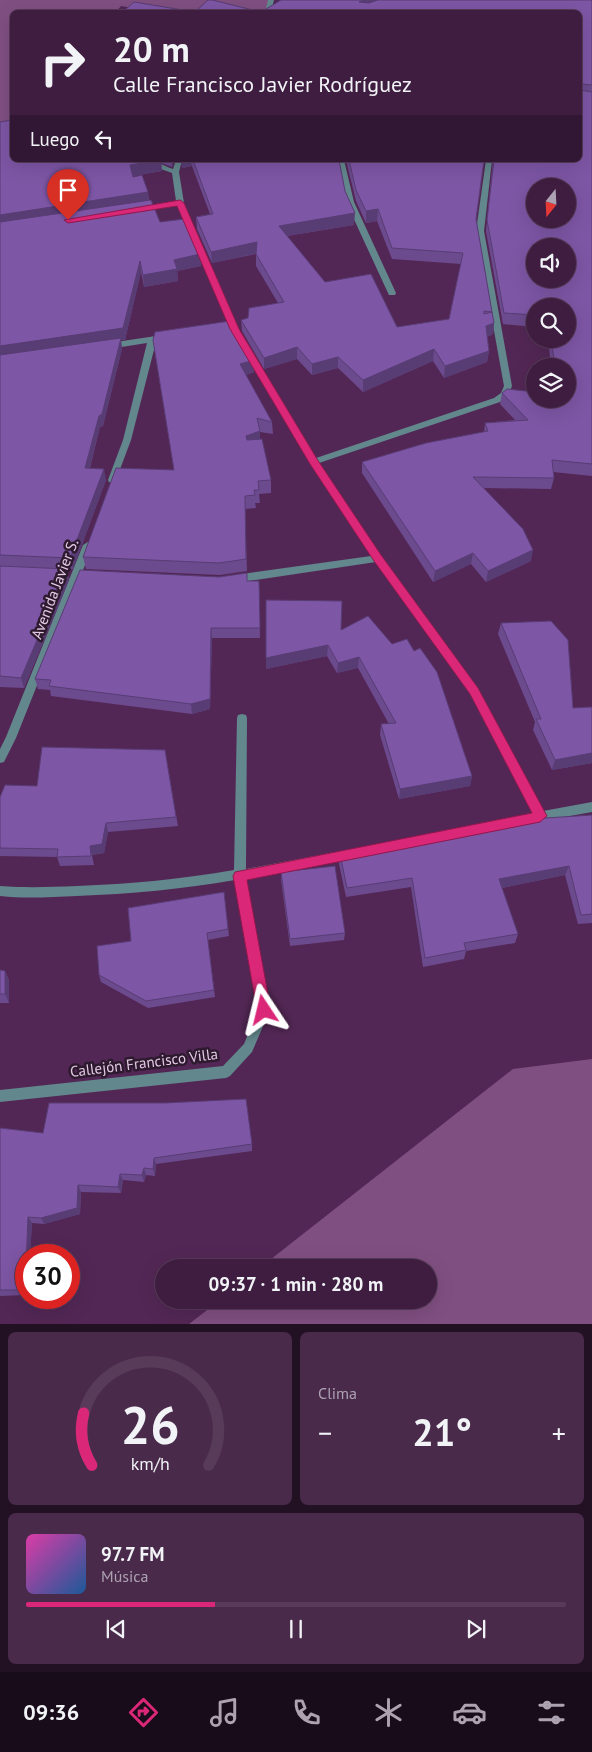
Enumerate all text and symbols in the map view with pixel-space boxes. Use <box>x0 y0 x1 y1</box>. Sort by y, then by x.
text: 20 m <box>113 26 190 72</box>
icon: right <box>30 30 95 95</box>
text: Calle Francisco Javier Rodríguez <box>113 70 412 98</box>
icon: left <box>90 125 118 153</box>
text: Luego <box>30 127 80 151</box>
pin <box>47 169 89 220</box>
icon: arrive <box>54 176 82 204</box>
north arrow <box>526 178 576 228</box>
map controls <box>526 178 576 408</box>
button: sound <box>526 238 576 288</box>
button: search <box>526 298 576 348</box>
button: layers <box>526 358 576 408</box>
street label: Avenida Javier S. <box>27 536 82 642</box>
position arrow <box>237 983 289 1035</box>
street label: Callejón Francisco Villa <box>69 1044 219 1081</box>
speed limit sign: 30 <box>15 1244 80 1309</box>
text: 09:37 · 1 min · 280 m <box>209 1272 383 1296</box>
text: Clima <box>318 1383 357 1403</box>
text: 26 <box>121 1391 179 1458</box>
text: 21° <box>412 1407 472 1456</box>
text: − <box>318 1414 332 1451</box>
text: + <box>552 1414 566 1451</box>
text: km/h <box>130 1452 170 1475</box>
text: 97.7 FM <box>101 1542 164 1566</box>
text: Música <box>101 1566 148 1586</box>
icon: previous <box>102 1615 130 1643</box>
icon: pause <box>282 1615 310 1643</box>
icon: next <box>462 1615 490 1643</box>
icon: directions <box>126 1695 161 1730</box>
icon: music <box>207 1695 242 1730</box>
icon: phone <box>289 1695 324 1730</box>
icon: climate <box>371 1695 406 1730</box>
icon: car <box>452 1695 487 1730</box>
icon: filters <box>534 1695 569 1730</box>
text: 09:36 <box>23 1698 79 1726</box>

